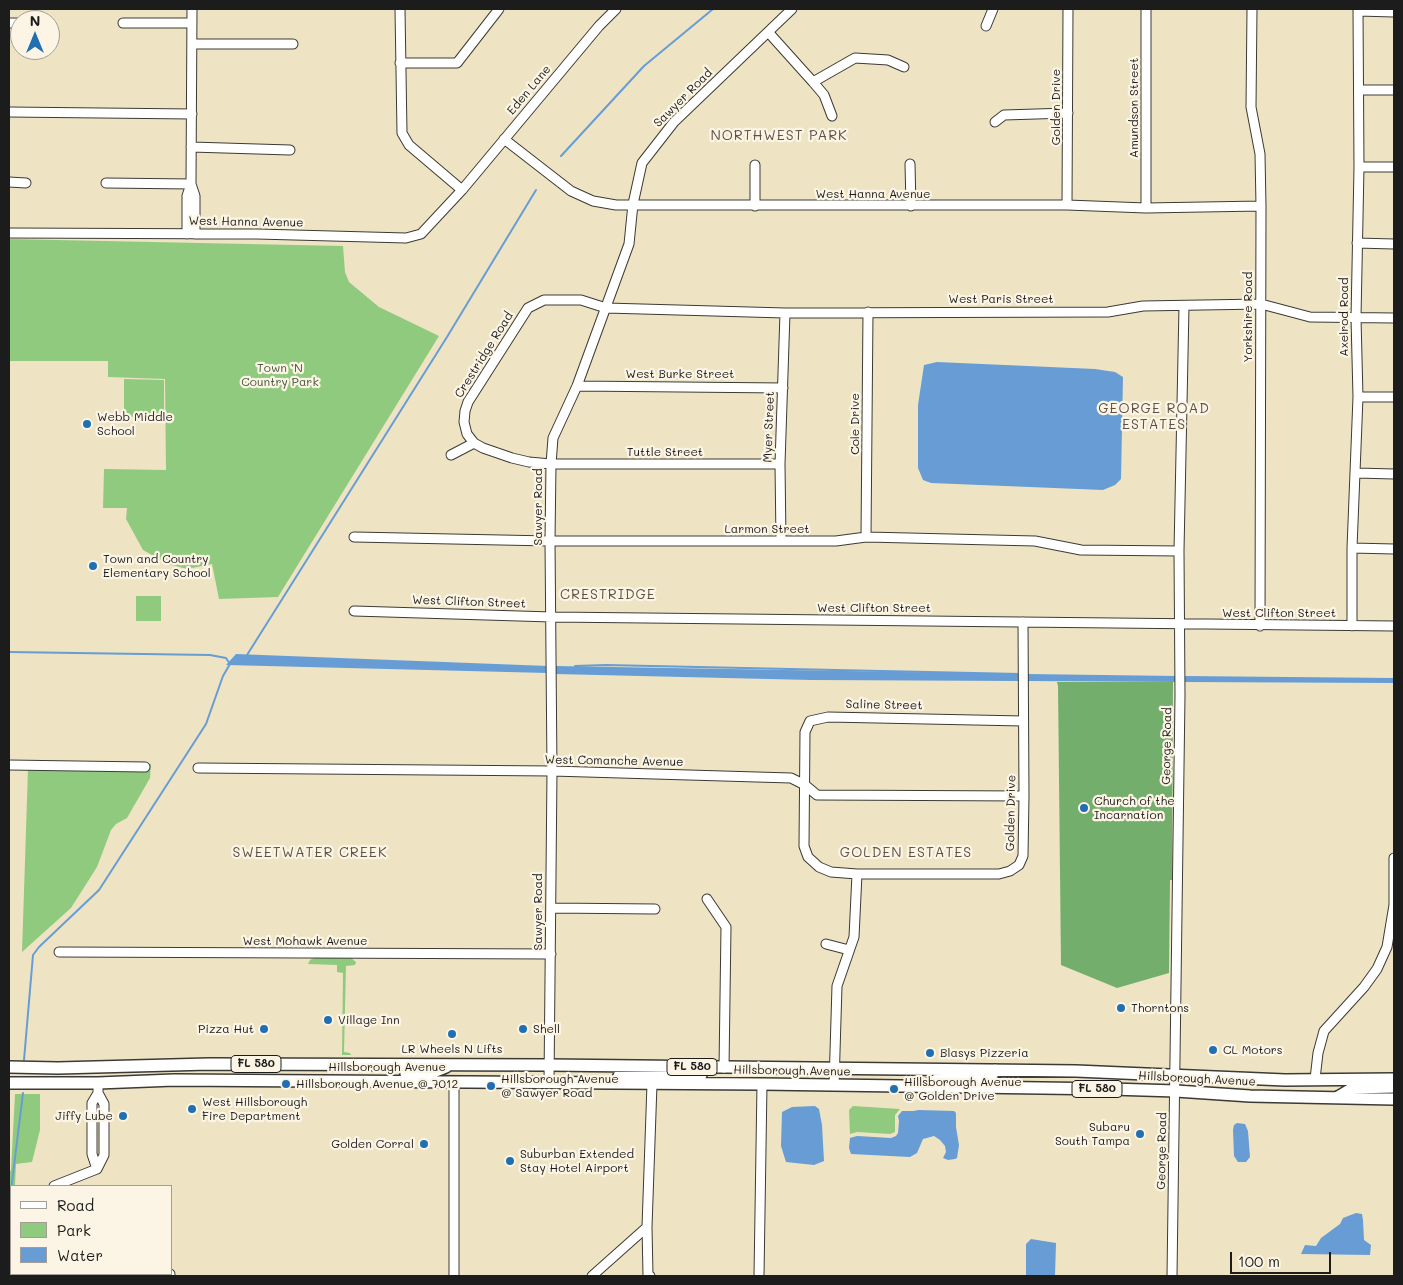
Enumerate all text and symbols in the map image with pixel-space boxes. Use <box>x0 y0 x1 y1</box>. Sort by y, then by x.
north arrow <box>10 10 60 60</box>
text: N <box>30 11 40 30</box>
street label: Amundson Street <box>1127 58 1141 158</box>
street label: Eden Lane <box>504 62 554 118</box>
street label: Sawyer Road <box>651 66 715 130</box>
street label: Golden Drive <box>1049 69 1063 145</box>
district label: NORTHWEST PARK <box>709 128 849 144</box>
street label: West Hanna Avenue <box>815 187 931 201</box>
street label: West Hanna Avenue <box>188 214 304 230</box>
street label: Yorkshire Road <box>1241 272 1255 362</box>
street label: Axelrod Road <box>1337 277 1351 357</box>
street label: West Paris Street <box>948 292 1054 306</box>
street label: Crestridge Road <box>452 309 516 401</box>
park label: Town ’N Country Park <box>241 361 319 389</box>
street label: West Burke Street <box>626 367 734 381</box>
street label: Myer Street <box>761 391 777 463</box>
street label: Cole Drive <box>848 393 862 455</box>
district label: GEORGE ROAD ESTATES <box>1097 401 1211 434</box>
place label: Webb Middle School <box>97 410 173 438</box>
marker: Webb Middle School <box>81 418 93 430</box>
street label: Tuttle Street <box>627 445 703 459</box>
street label: Sawyer Road <box>531 469 545 545</box>
street label: Larmon Street <box>724 522 810 536</box>
place label: Town and Country Elementary School <box>103 552 211 580</box>
marker: Town and Country Elementary School <box>87 560 99 572</box>
district label: CRESTRIDGE <box>559 587 657 603</box>
street label: West Clifton Street <box>412 593 526 611</box>
street label: West Clifton Street <box>817 601 931 615</box>
street label: West Clifton Street <box>1222 606 1336 620</box>
street label: Saline Street <box>845 697 923 713</box>
street label: George Road <box>1159 707 1175 785</box>
street label: West Comanche Avenue <box>544 753 684 769</box>
street label: Golden Drive <box>1003 775 1019 851</box>
place label: Church of the Incarnation <box>1094 794 1175 822</box>
marker: Church of the Incarnation <box>1078 802 1090 814</box>
district label: SWEETWATER CREEK <box>231 845 389 861</box>
district label: GOLDEN ESTATES <box>838 845 974 861</box>
street label: Sawyer Road <box>531 874 545 950</box>
street label: West Mohawk Avenue <box>243 934 367 948</box>
place label: Thorntons <box>1131 1001 1189 1015</box>
marker: Thorntons <box>1115 1002 1127 1014</box>
place label: Village Inn <box>338 1013 400 1027</box>
marker: Village Inn <box>322 1014 334 1026</box>
place label: Pizza Hut <box>198 1022 254 1036</box>
place label: Shell <box>533 1022 560 1036</box>
marker: Pizza Hut <box>258 1023 270 1035</box>
marker: Shell <box>517 1023 529 1035</box>
marker: LR Wheels N Lifts <box>446 1028 458 1040</box>
place label: LR Wheels N Lifts <box>401 1042 503 1056</box>
place label: CL Motors <box>1223 1043 1283 1057</box>
marker: CL Motors <box>1207 1044 1219 1056</box>
place label: Blasys Pizzeria <box>940 1046 1029 1060</box>
marker: Blasys Pizzeria <box>924 1047 936 1059</box>
road number: FL 580 <box>231 1056 281 1072</box>
road number: FL 580 <box>667 1058 717 1076</box>
street label: Hillsborough Avenue <box>328 1060 446 1074</box>
street label: Hillsborough Avenue <box>733 1063 851 1079</box>
street label: Hillsborough Avenue <box>1138 1069 1256 1089</box>
place label: Hillsborough Avenue @ Sawyer Road <box>501 1072 619 1100</box>
place label: Hillsborough Avenue @ Golden Drive <box>904 1075 1022 1103</box>
place label: Hillsborough Avenue @ 7012 <box>296 1077 458 1091</box>
marker: Hillsborough Avenue @ 7012 <box>280 1078 292 1090</box>
marker: Hillsborough Avenue @ Sawyer Road <box>485 1080 497 1092</box>
road number: FL 580 <box>1072 1080 1122 1098</box>
marker: Hillsborough Avenue @ Golden Drive <box>888 1083 900 1095</box>
place label: West Hillsborough Fire Department <box>202 1095 307 1123</box>
marker: West Hillsborough Fire Department <box>186 1103 198 1115</box>
place label: Jiffy Lube <box>55 1109 113 1123</box>
marker: Jiffy Lube <box>117 1110 129 1122</box>
street label: George Road <box>1154 1112 1170 1190</box>
place label: Subaru South Tampa <box>1055 1120 1130 1148</box>
marker: Subaru South Tampa <box>1134 1128 1146 1140</box>
place label: Golden Corral <box>331 1137 414 1151</box>
marker: Golden Corral <box>418 1138 430 1150</box>
place label: Suburban Extended Stay Hotel Airport <box>520 1147 634 1175</box>
marker: Suburban Extended Stay Hotel Airport <box>504 1155 516 1167</box>
legend <box>10 1185 172 1275</box>
text: Road <box>57 1195 94 1215</box>
text: Park <box>57 1220 91 1240</box>
scale bar <box>1233 1242 1334 1274</box>
text: Water <box>57 1245 103 1265</box>
text: 100 m <box>1238 1251 1280 1271</box>

